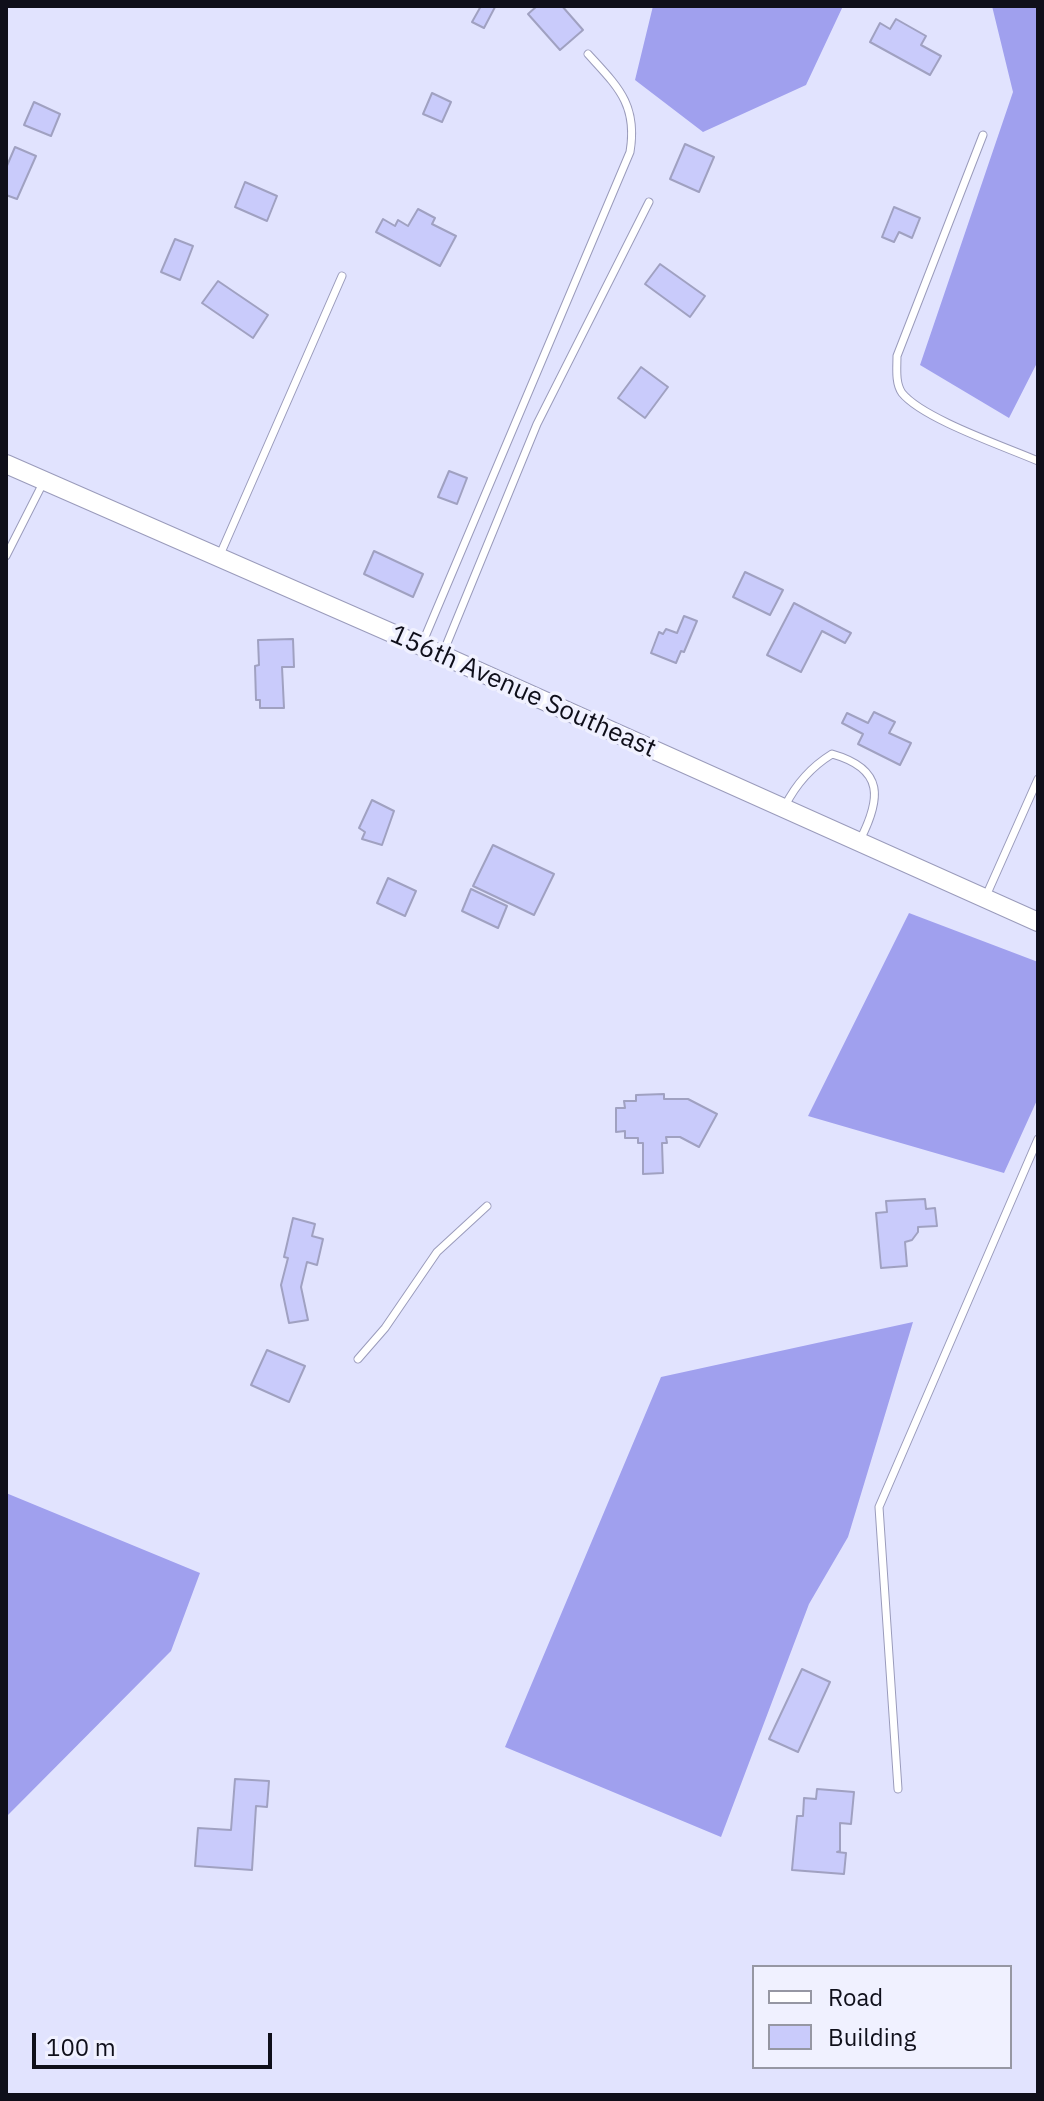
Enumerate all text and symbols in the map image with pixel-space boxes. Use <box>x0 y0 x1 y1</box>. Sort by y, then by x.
street label: 156th Avenue Southeast <box>385 619 661 765</box>
legend <box>752 1965 1012 2069</box>
text: Road <box>828 1981 883 2013</box>
scale bar <box>36 2017 276 2067</box>
text: Building <box>828 2021 916 2053</box>
text: 100 m <box>46 2031 116 2063</box>

